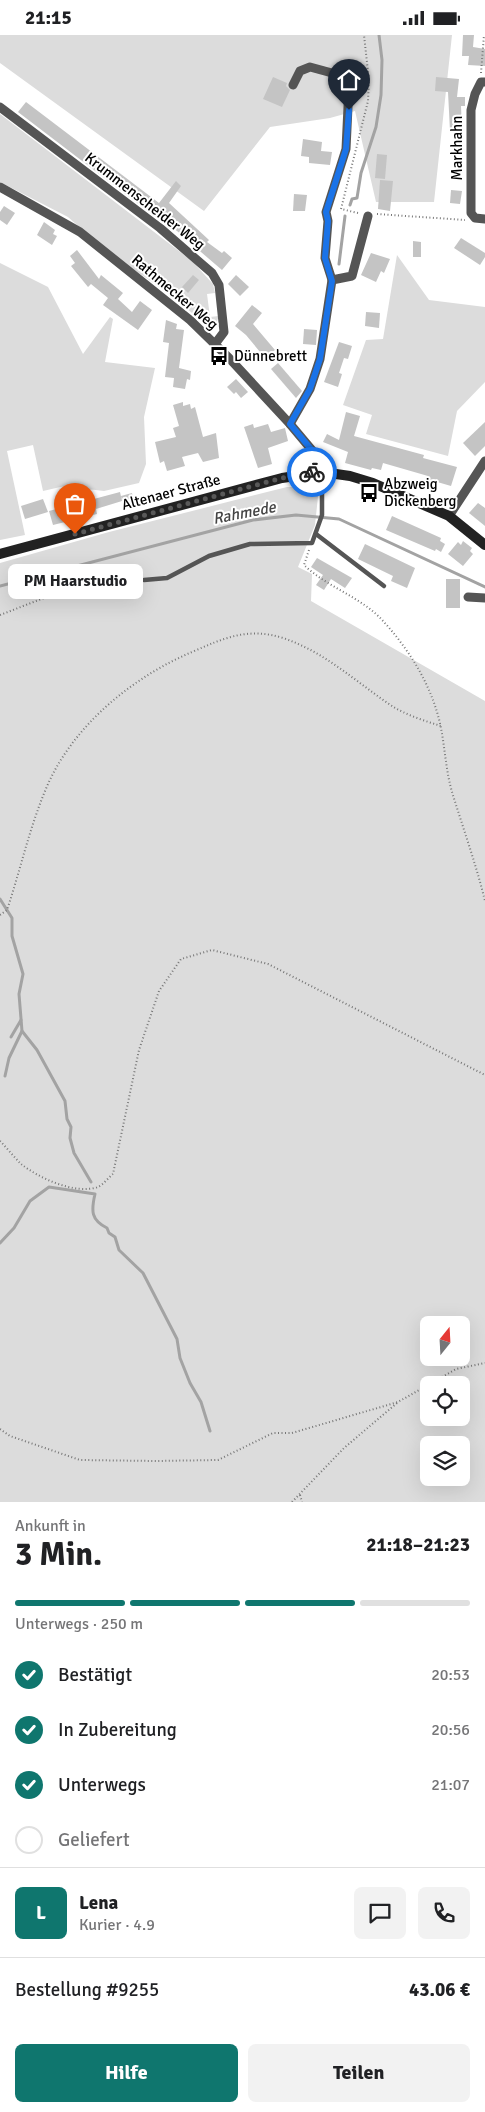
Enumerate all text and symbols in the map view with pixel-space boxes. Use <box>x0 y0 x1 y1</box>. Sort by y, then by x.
text: 21:15 <box>25 6 72 30</box>
pin <box>328 59 370 110</box>
icon: home <box>335 66 363 94</box>
street label: Markhahn <box>448 116 466 180</box>
street label: Krummenscheider Weg <box>81 148 209 254</box>
street label: Rathmecker Weg <box>128 251 222 333</box>
bus stop icon: Dünnebrett <box>208 345 230 367</box>
place label: Dünnebrett <box>234 347 307 365</box>
courier <box>287 447 337 497</box>
icon: bike <box>298 458 326 486</box>
street label: Altenaer Straße <box>120 470 222 514</box>
place label: Abzweig Dickenberg <box>384 475 457 510</box>
bus stop icon: Abzweig Dickenberg <box>358 482 380 504</box>
pin <box>54 483 96 534</box>
icon: bag <box>61 490 89 518</box>
water label: Rahmede <box>211 497 278 529</box>
callout: PM Haarstudio <box>8 564 142 599</box>
text: PM Haarstudio <box>24 571 127 591</box>
north arrow <box>420 1316 470 1366</box>
map controls <box>420 1316 470 1486</box>
button: locate <box>420 1376 470 1426</box>
button: layers <box>420 1436 470 1486</box>
text: Ankunft in <box>15 1516 86 1536</box>
text: 21:18–21:23 <box>366 1533 470 1557</box>
text: 3 Min. <box>15 1535 102 1574</box>
text: Unterwegs · 250 m <box>15 1614 143 1634</box>
icon: check <box>15 1661 43 1689</box>
text: Bestätigt <box>58 1663 132 1687</box>
text: 20:53 <box>431 1665 470 1685</box>
icon: check <box>15 1716 43 1744</box>
text: In Zubereitung <box>58 1718 177 1742</box>
text: 20:56 <box>431 1720 470 1740</box>
icon: check <box>15 1771 43 1799</box>
text: Unterwegs <box>58 1773 146 1797</box>
text: 21:07 <box>431 1775 470 1795</box>
text: Geliefert <box>58 1828 130 1852</box>
button: chat <box>354 1887 406 1939</box>
button: phone <box>418 1887 470 1939</box>
text: Lena <box>79 1891 118 1915</box>
text: L <box>36 1901 46 1925</box>
text: Kurier · 4.9 <box>79 1915 155 1935</box>
text: Bestellung #9255 <box>15 1978 159 2002</box>
text: 43.06 € <box>409 1978 470 2002</box>
button: Hilfe <box>15 2044 238 2102</box>
button: Teilen <box>248 2044 470 2102</box>

